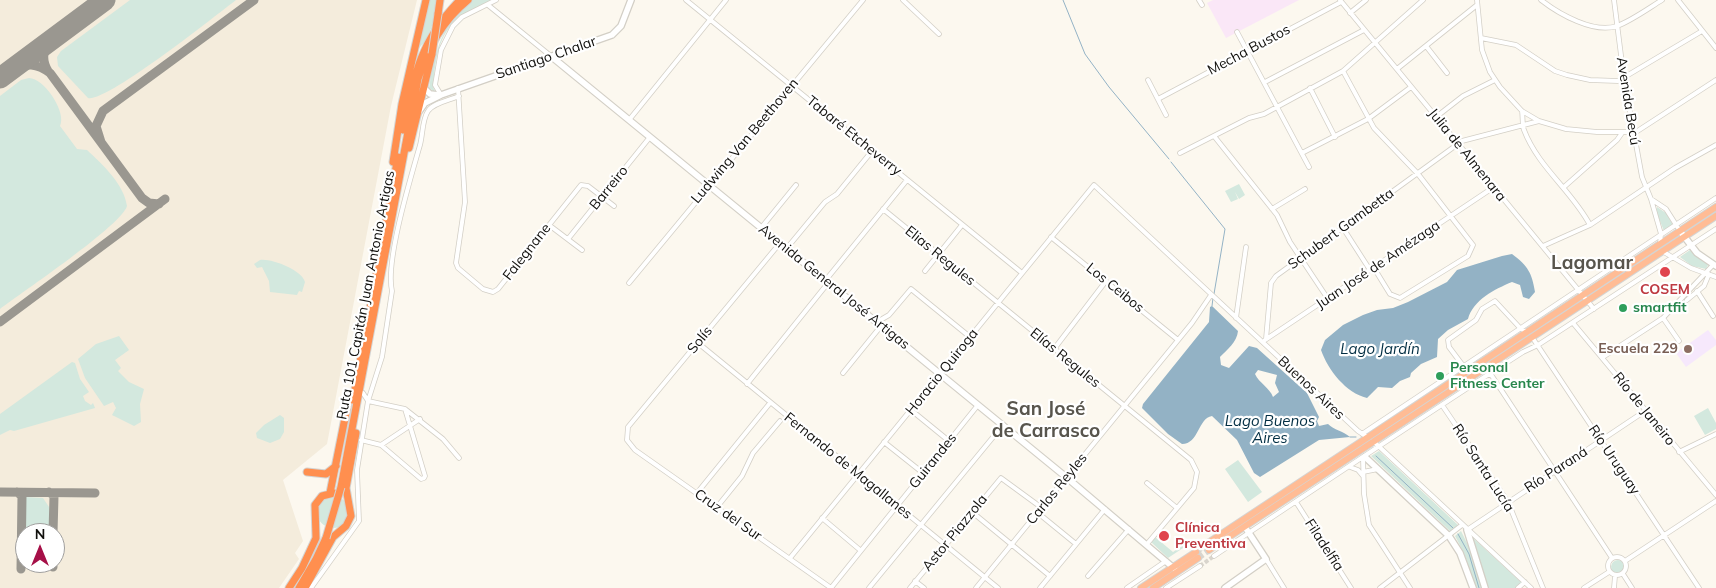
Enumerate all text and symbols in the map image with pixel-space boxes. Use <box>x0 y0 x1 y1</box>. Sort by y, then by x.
street label: Mecha Bustos <box>1205 21 1293 79</box>
street label: Santiago Chalar <box>494 33 598 83</box>
street label: Avenida Becú <box>1613 56 1643 146</box>
street label: Ludwing Van Beethoven <box>688 75 802 207</box>
street label: Tabaré Etcheverry <box>803 93 905 179</box>
street label: Julia de Almenara <box>1424 105 1510 205</box>
street label: Barreiro <box>586 163 632 213</box>
street label: Ruta 101 Capitán Juan Antonio Artigas <box>334 169 398 421</box>
street label: Schubert Gambetta <box>1285 185 1397 273</box>
street label: Juan José de Amézaga <box>1313 217 1443 313</box>
street label: Falegnane <box>500 220 554 284</box>
street label: Avenida General José Artigas <box>755 221 913 353</box>
street label: Elias Regules <box>902 223 978 289</box>
district label: Lagomar <box>1551 252 1633 274</box>
street label: Los Ceibos <box>1083 260 1147 316</box>
marker: COSEM <box>1658 265 1672 279</box>
place label: COSEM <box>1640 282 1690 298</box>
place label: smartfit <box>1633 300 1687 316</box>
marker: smartfit <box>1617 302 1629 314</box>
street label: Solís <box>684 323 716 357</box>
street label: Horacio Quiroga <box>902 325 982 419</box>
street label: Elías Regules <box>1027 325 1103 391</box>
water label: Lago Jardín <box>1340 340 1420 358</box>
place label: Escuela 229 <box>1598 341 1678 357</box>
marker: Escuela 229 <box>1682 343 1694 355</box>
street label: Buenos Aires <box>1274 353 1348 423</box>
place label: Personal Fitness Center <box>1450 360 1545 392</box>
street label: Río de Janeiro <box>1609 369 1679 449</box>
marker: Personal Fitness Center <box>1434 370 1446 382</box>
district label: San José de Carrasco <box>992 398 1100 442</box>
street label: Fernando de Magallanes <box>781 409 915 523</box>
water label: Lago Buenos Aires <box>1225 412 1315 447</box>
street label: Río Santa Lucía <box>1448 421 1518 515</box>
street label: Río Uruguay <box>1585 422 1643 498</box>
street label: Guirandes <box>906 430 960 492</box>
street label: Río Paraná <box>1521 443 1591 497</box>
street label: Carlos Reyles <box>1023 450 1091 528</box>
street label: Cruz del Sur <box>691 486 765 544</box>
street label: Astor Piazzola <box>919 491 991 575</box>
street label: Filadelfia <box>1301 516 1347 574</box>
place label: Clínica Preventiva <box>1175 520 1246 552</box>
north arrow <box>15 523 65 573</box>
text: N <box>35 525 45 543</box>
marker: Clínica Preventiva <box>1157 529 1171 543</box>

